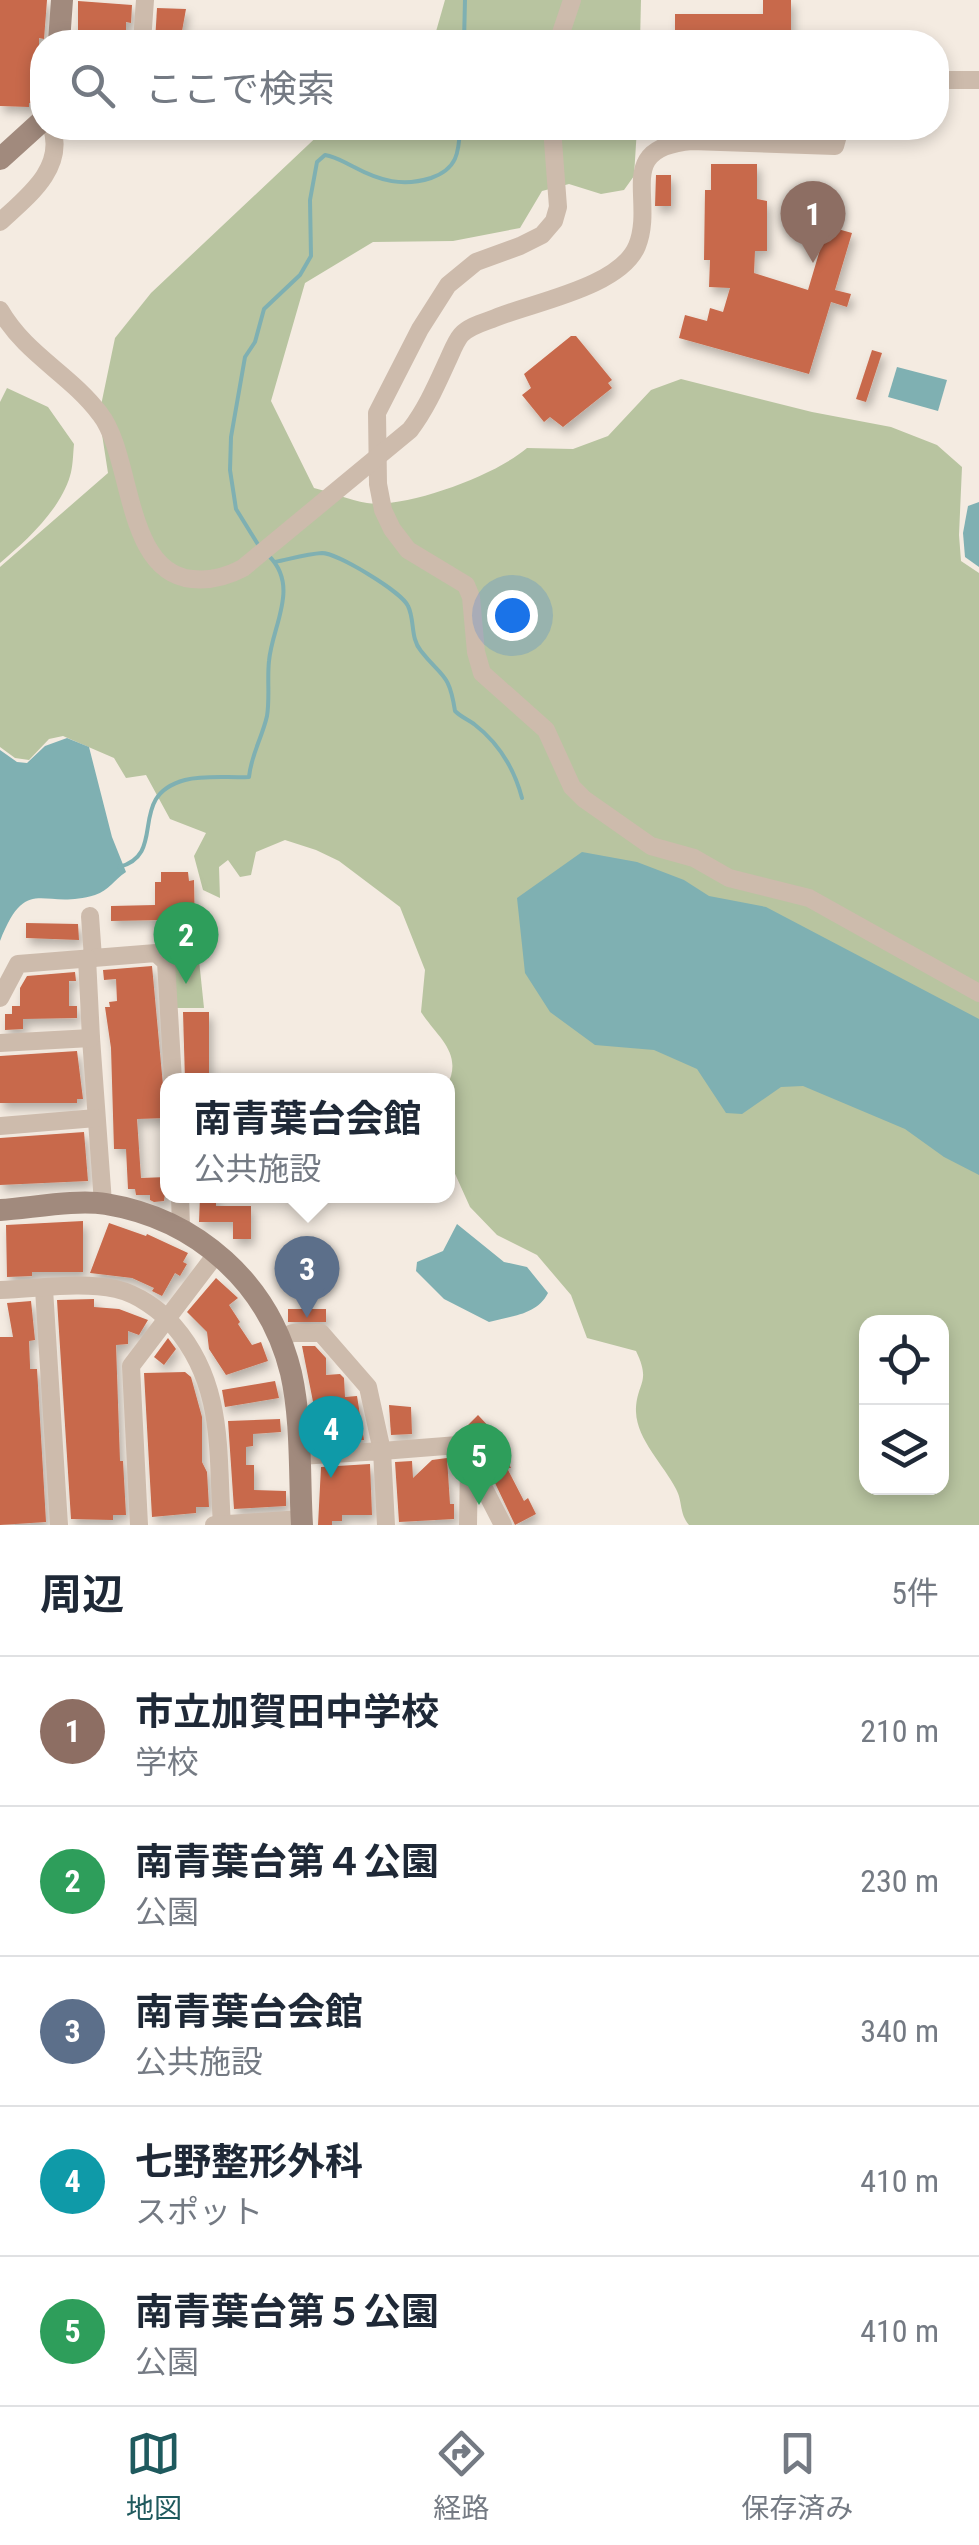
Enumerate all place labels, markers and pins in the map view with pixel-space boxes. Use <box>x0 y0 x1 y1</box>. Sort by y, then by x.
pin: 1 <box>780 180 846 263</box>
pin: 2 <box>154 902 218 984</box>
pin: 3 <box>274 1236 340 1318</box>
pin: 4 <box>298 1396 364 1478</box>
pin: 5 <box>446 1422 512 1505</box>

